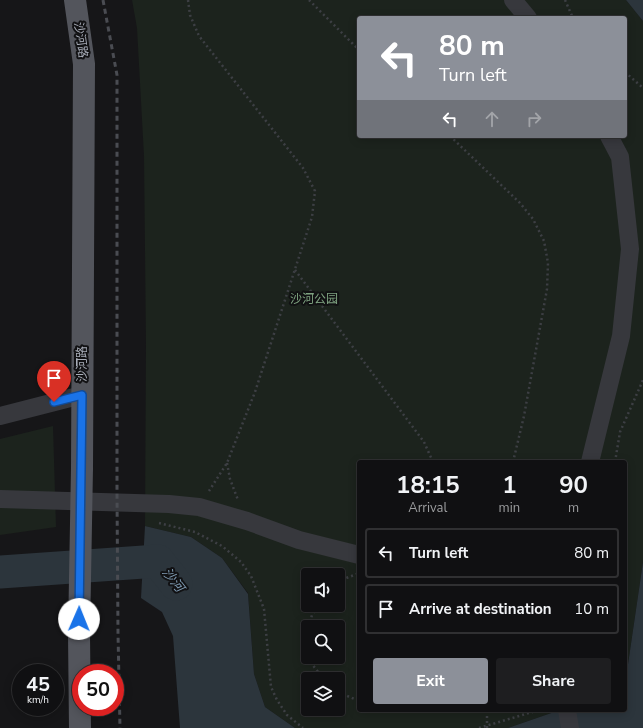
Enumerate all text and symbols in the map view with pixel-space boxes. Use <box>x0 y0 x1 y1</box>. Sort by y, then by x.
street label: 沙河路 <box>71 21 91 59</box>
text: 80 m <box>439 27 505 65</box>
icon: left <box>373 32 425 84</box>
text: Turn left <box>439 63 507 87</box>
icon: left <box>439 108 461 130</box>
icon: ahead <box>481 108 503 130</box>
icon: right <box>523 108 545 130</box>
park label: 沙河公园 <box>290 291 338 307</box>
street label: 沙河路 <box>74 346 90 382</box>
pin <box>37 361 71 402</box>
icon: arrive <box>43 367 65 389</box>
text: 18:15 <box>396 469 460 501</box>
text: 1 <box>502 469 517 501</box>
text: 90 <box>559 469 588 501</box>
text: Arrival <box>408 499 447 517</box>
text: min <box>499 499 520 517</box>
text: m <box>568 499 579 517</box>
icon: left <box>375 542 397 564</box>
text: Turn left <box>409 543 468 563</box>
text: 80 m <box>574 543 609 563</box>
water label: 沙河 <box>158 564 190 598</box>
map controls <box>301 568 345 716</box>
button: sound <box>301 568 345 612</box>
position arrow <box>58 598 100 640</box>
icon: arrive <box>375 598 397 620</box>
text: Arrive at destination <box>409 599 552 619</box>
text: 10 m <box>574 599 609 619</box>
button: search <box>301 620 345 664</box>
button: Exit <box>373 658 488 704</box>
button: Share <box>496 658 611 704</box>
speed limit sign: 50 <box>72 664 124 716</box>
text: 45 <box>26 671 50 698</box>
button: layers <box>301 672 345 716</box>
text: km/h <box>27 693 49 707</box>

